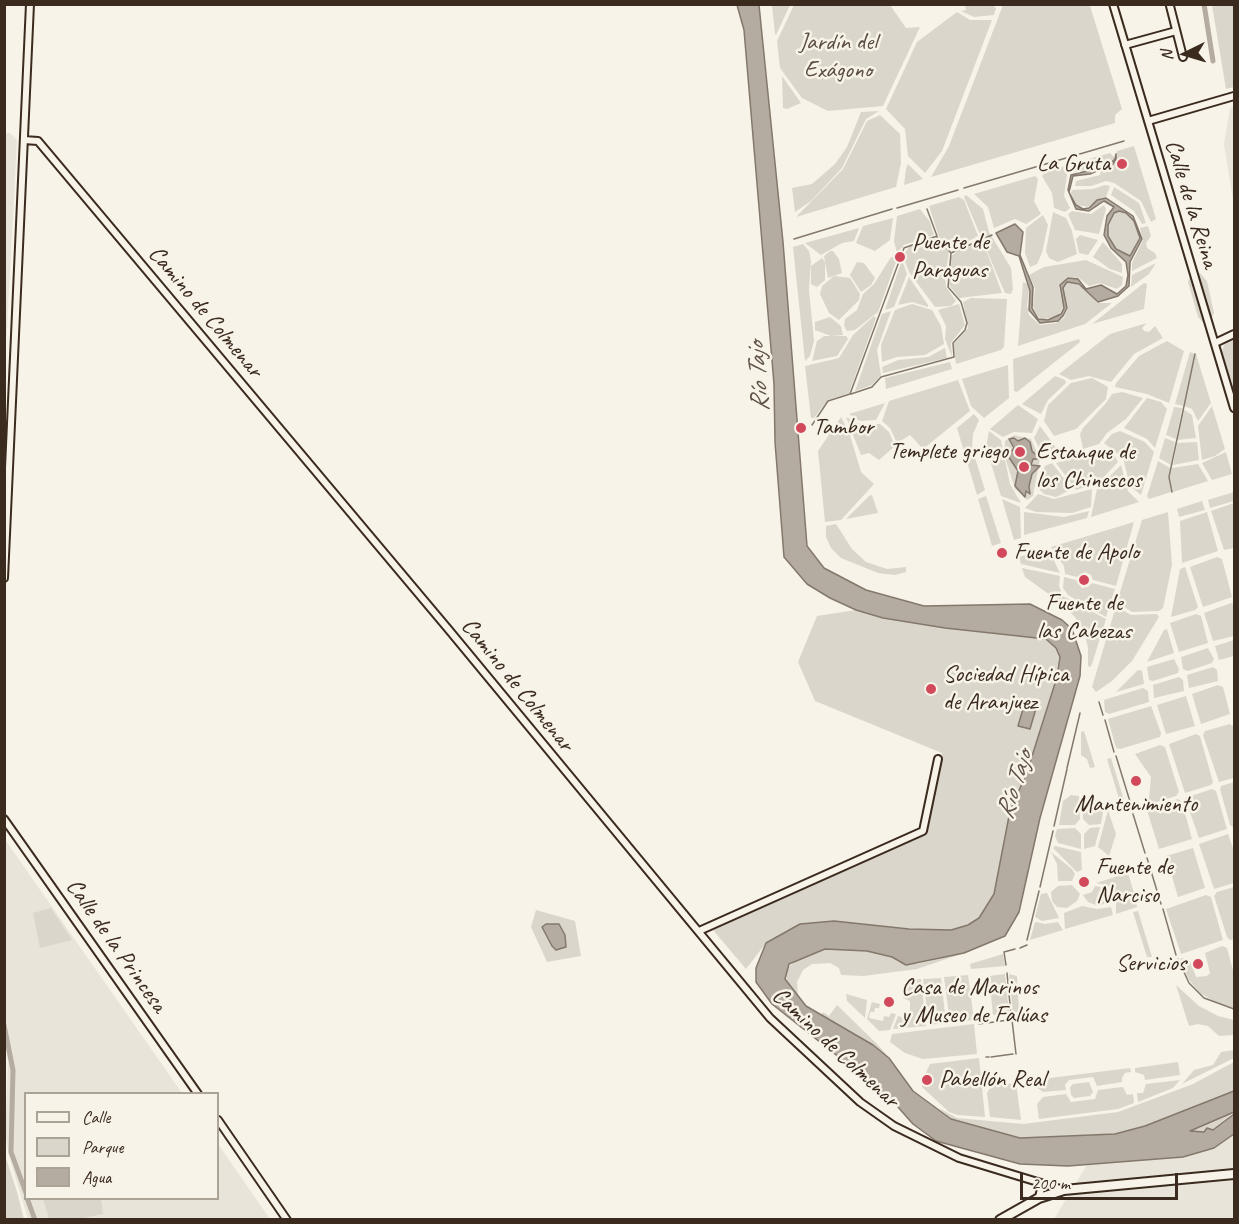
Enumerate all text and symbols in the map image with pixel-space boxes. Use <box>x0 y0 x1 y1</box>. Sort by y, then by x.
north arrow <box>1155 24 1215 84</box>
park label: Jardín del Exágono <box>799 29 877 85</box>
text: N <box>1157 50 1177 61</box>
street label: Calle de la Reina <box>1158 136 1224 272</box>
place label: La Gruta <box>1037 150 1110 178</box>
marker: La Gruta <box>1115 157 1129 171</box>
place label: Puente de Paraguas <box>912 229 989 285</box>
street label: Camino de Colmenar <box>141 240 269 384</box>
marker: Puente de Paraguas <box>893 250 907 264</box>
water label: Río Tajo <box>741 341 777 413</box>
place label: Tambor <box>813 414 873 442</box>
marker: Tambor <box>794 421 808 435</box>
place label: Templete griego <box>889 438 1008 466</box>
place label: Estanque de los Chinescos <box>1036 439 1141 495</box>
marker: Templete griego <box>1013 445 1027 459</box>
marker: Estanque de los Chinescos <box>1017 460 1031 474</box>
place label: Fuente de Apolo <box>1014 539 1139 567</box>
marker: Fuente de Apolo <box>995 546 1009 560</box>
marker: Fuente de las Cabezas <box>1077 573 1091 587</box>
place label: Fuente de las Cabezas <box>1037 590 1131 646</box>
street label: Camino de Colmenar <box>454 612 580 758</box>
place label: Sociedad Hípica de Aranjuez <box>943 661 1068 717</box>
marker: Sociedad Hípica de Aranjuez <box>924 682 938 696</box>
water label: Río Tajo <box>990 747 1040 823</box>
marker: Mantenimiento <box>1129 774 1143 788</box>
place label: Mantenimiento <box>1075 791 1197 819</box>
place label: Fuente de Narciso <box>1096 854 1173 910</box>
street label: Calle de la Princesa <box>59 873 173 1019</box>
marker: Fuente de Narciso <box>1077 875 1091 889</box>
place label: Servicios <box>1116 950 1186 978</box>
marker: Servicios <box>1191 957 1205 971</box>
place label: Casa de Marinos y Museo de Falúas <box>901 974 1046 1030</box>
street label: Camino de Colmenar <box>765 982 905 1114</box>
marker: Casa de Marinos y Museo de Falúas <box>882 995 896 1009</box>
place label: Pabellón Real <box>939 1066 1045 1094</box>
marker: Pabellón Real <box>920 1073 934 1087</box>
legend <box>24 1092 219 1200</box>
text: Calle <box>82 1106 110 1128</box>
text: Parque <box>82 1136 123 1158</box>
scale bar <box>1023 1161 1180 1199</box>
text: Agua <box>82 1166 111 1188</box>
text: 200 m <box>1031 1172 1070 1194</box>

